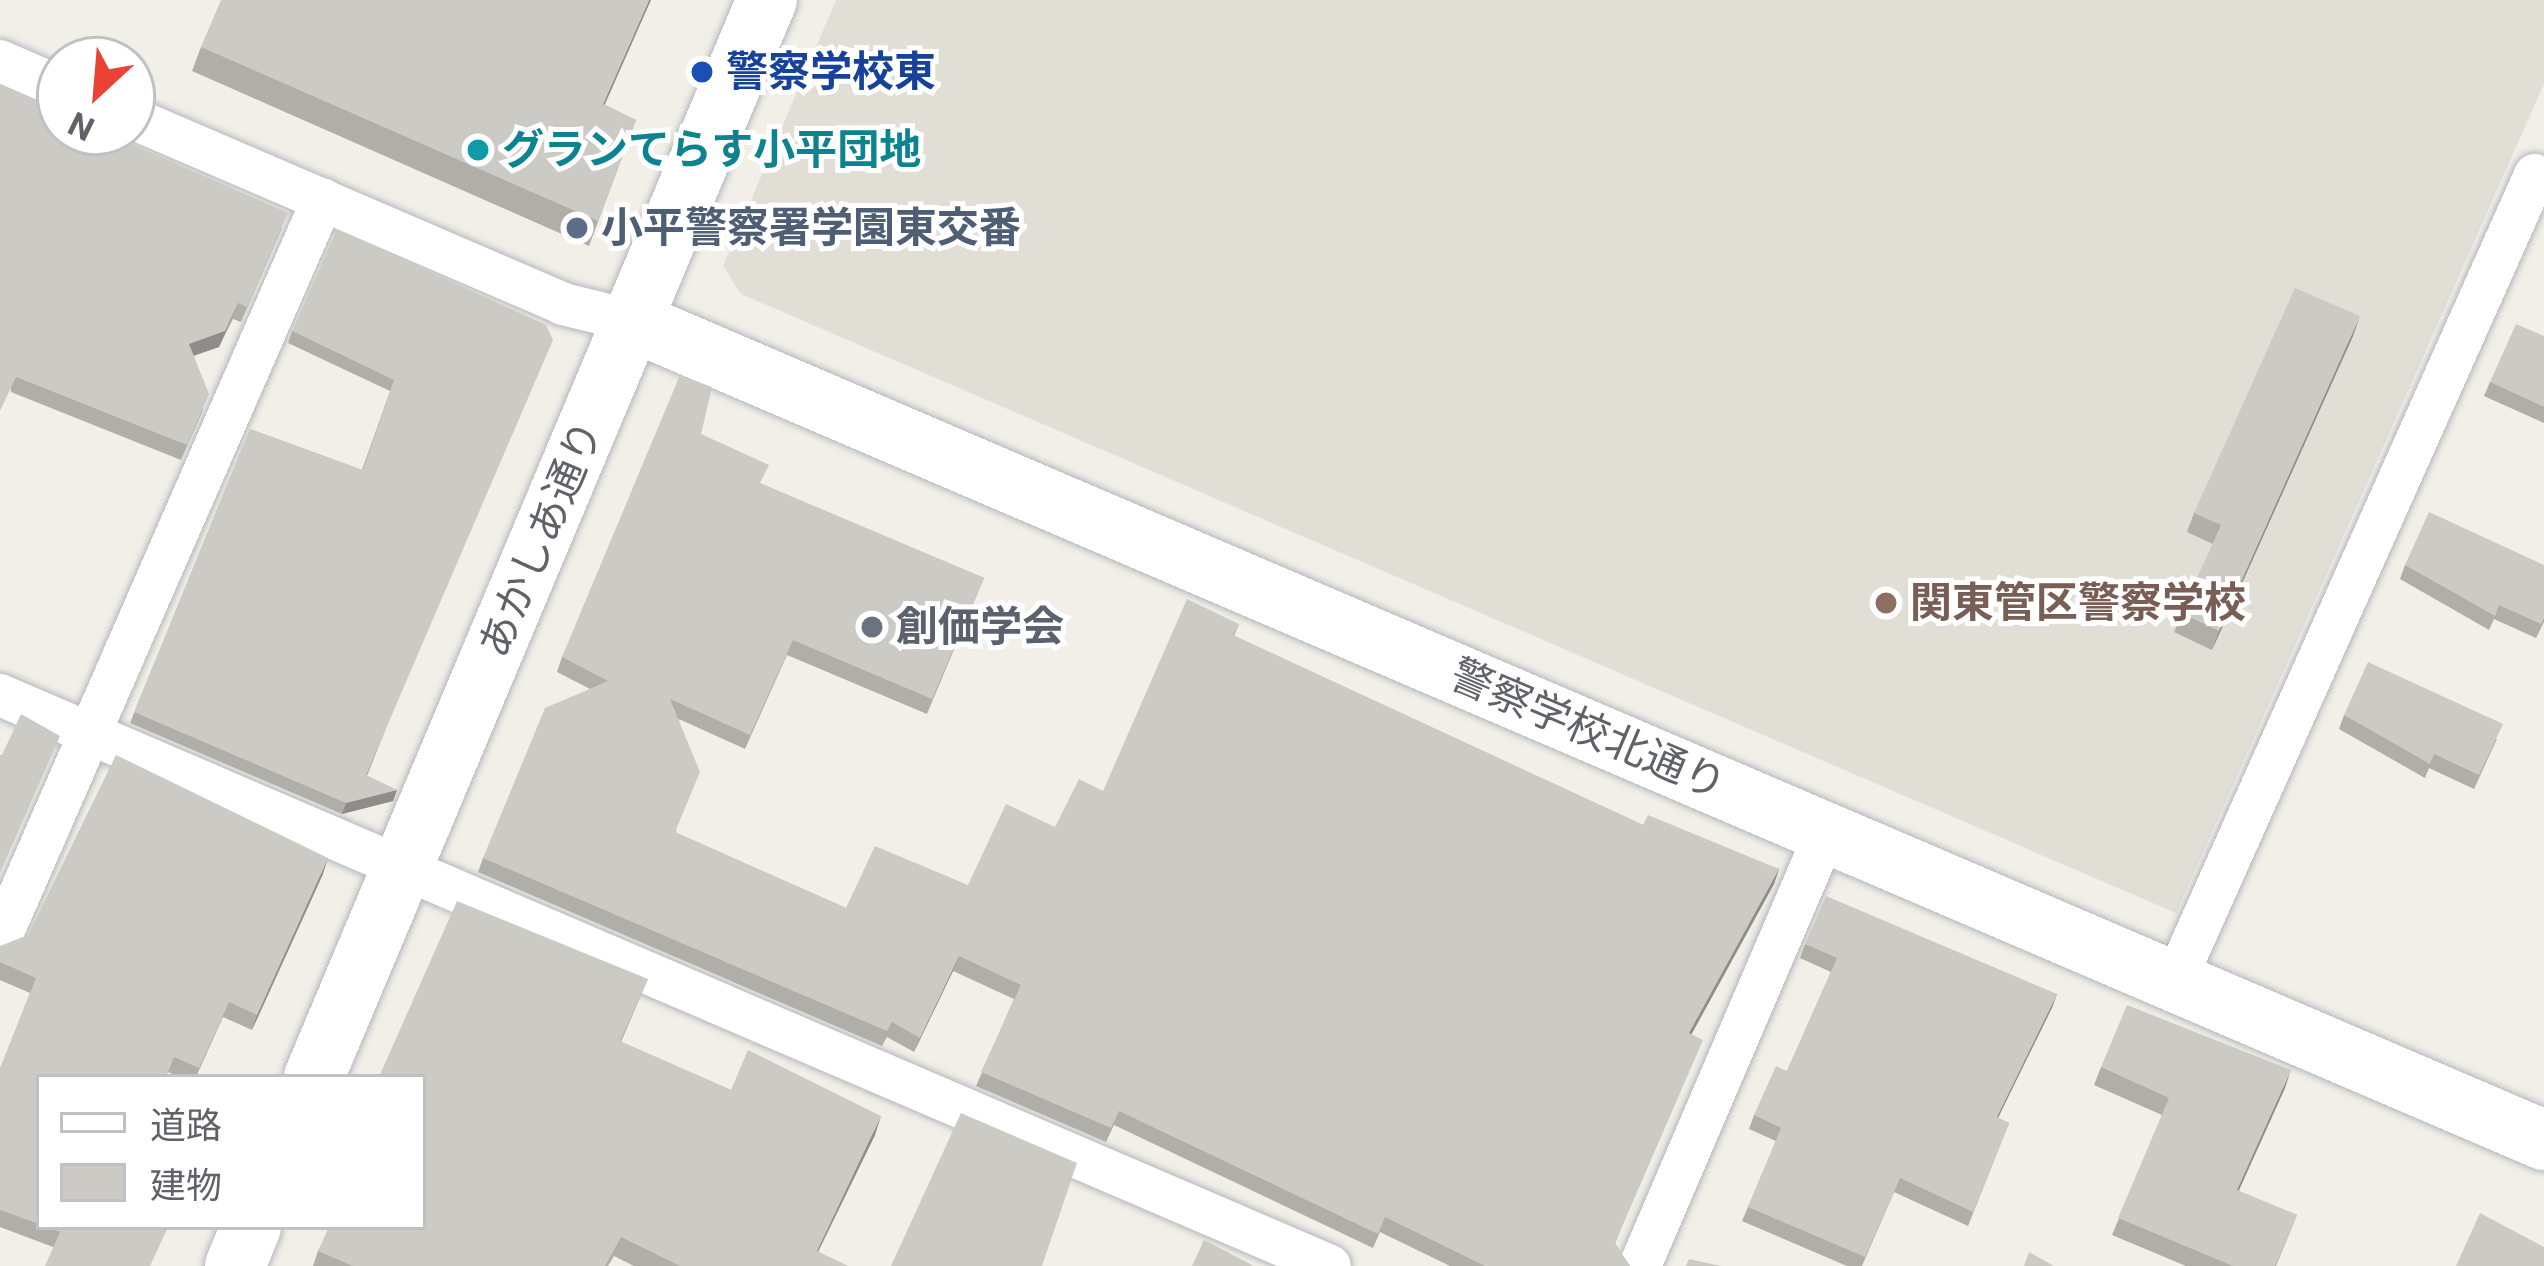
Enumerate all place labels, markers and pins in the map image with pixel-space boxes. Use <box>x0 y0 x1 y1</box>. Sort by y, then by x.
place label: 警察学校東 <box>726 47 936 97</box>
marker: 警察学校東 <box>689 59 715 85</box>
place label: グランてらす小平団地 <box>502 125 922 175</box>
marker: グランてらす小平団地 <box>465 137 491 163</box>
place label: 小平警察署学園東交番 <box>601 203 1021 253</box>
marker: 小平警察署学園東交番 <box>564 215 590 241</box>
place label: 関東管区警察学校 <box>1910 578 2246 628</box>
marker: 関東管区警察学校 <box>1873 590 1899 616</box>
place label: 創価学会 <box>896 602 1064 652</box>
marker: 創価学会 <box>859 614 885 640</box>

